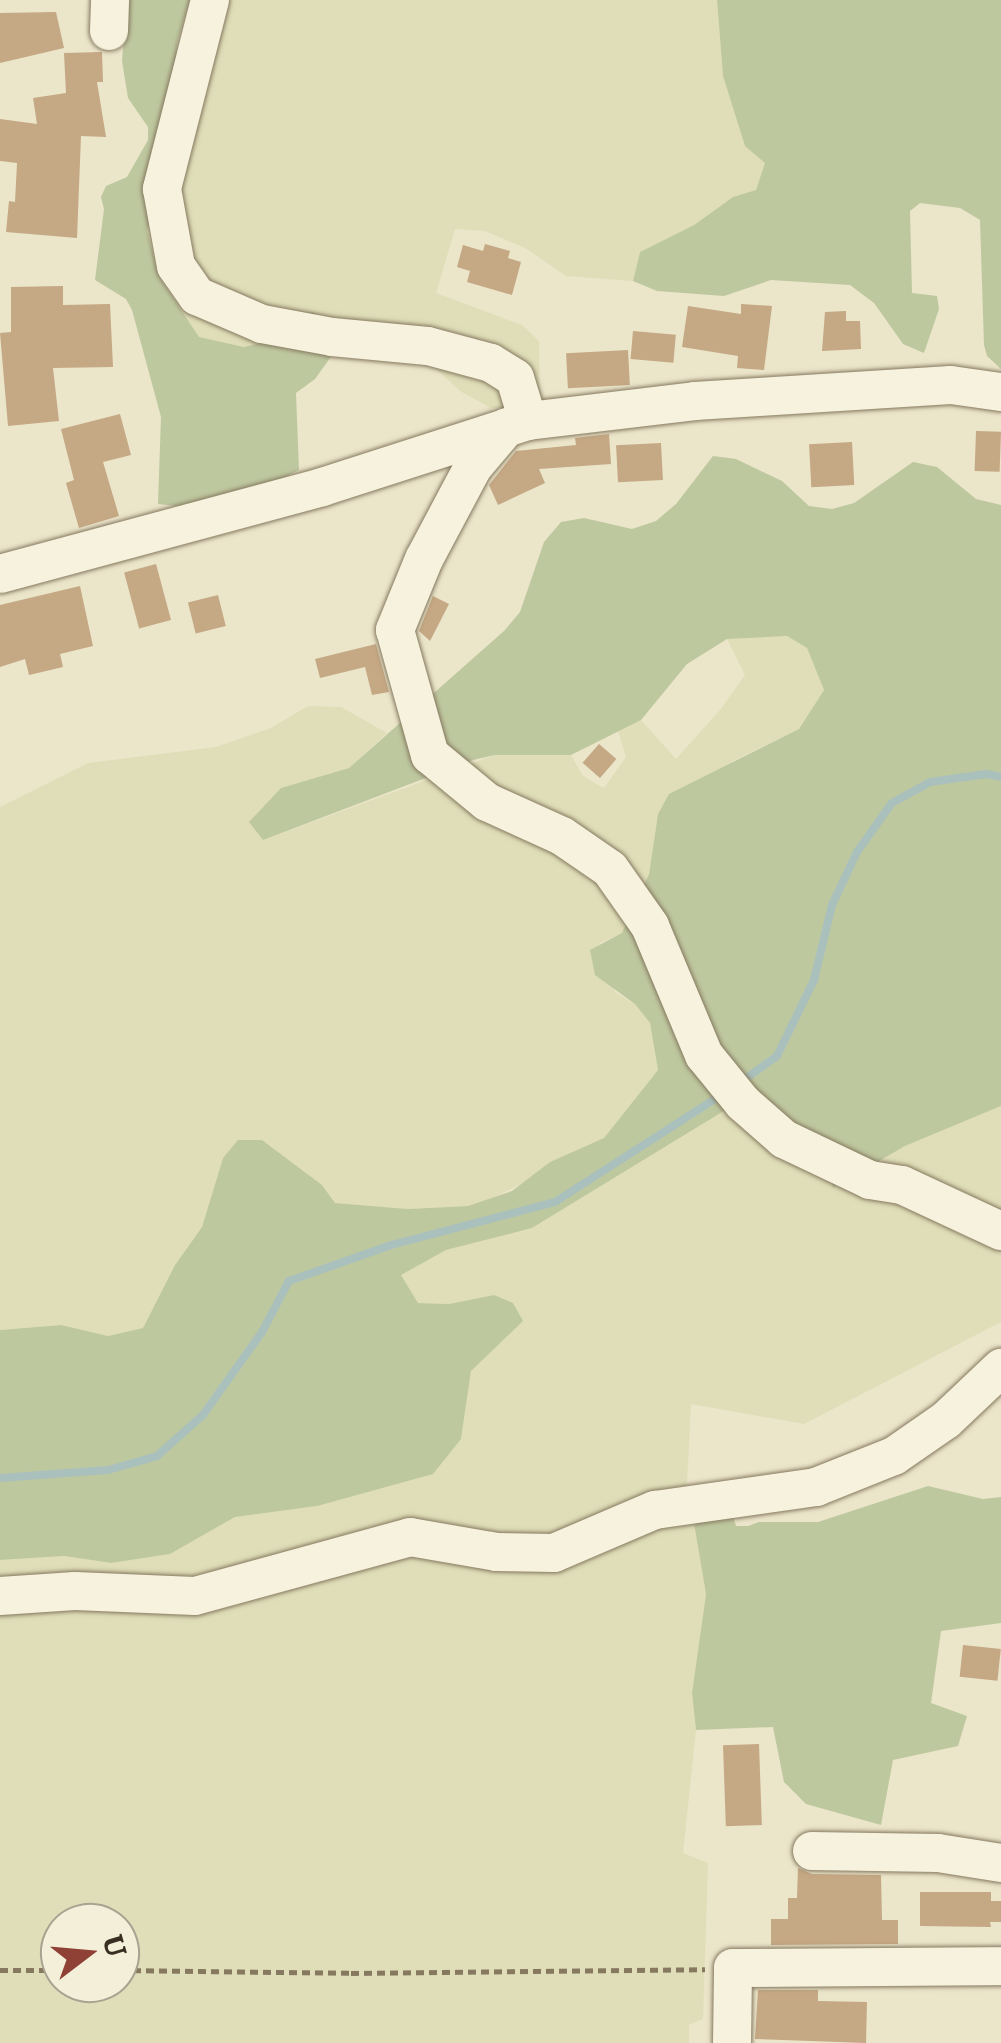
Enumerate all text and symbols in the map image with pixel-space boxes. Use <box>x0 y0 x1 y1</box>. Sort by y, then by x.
north arrow <box>40 1903 140 2003</box>
text: U <box>94 1929 140 1962</box>

